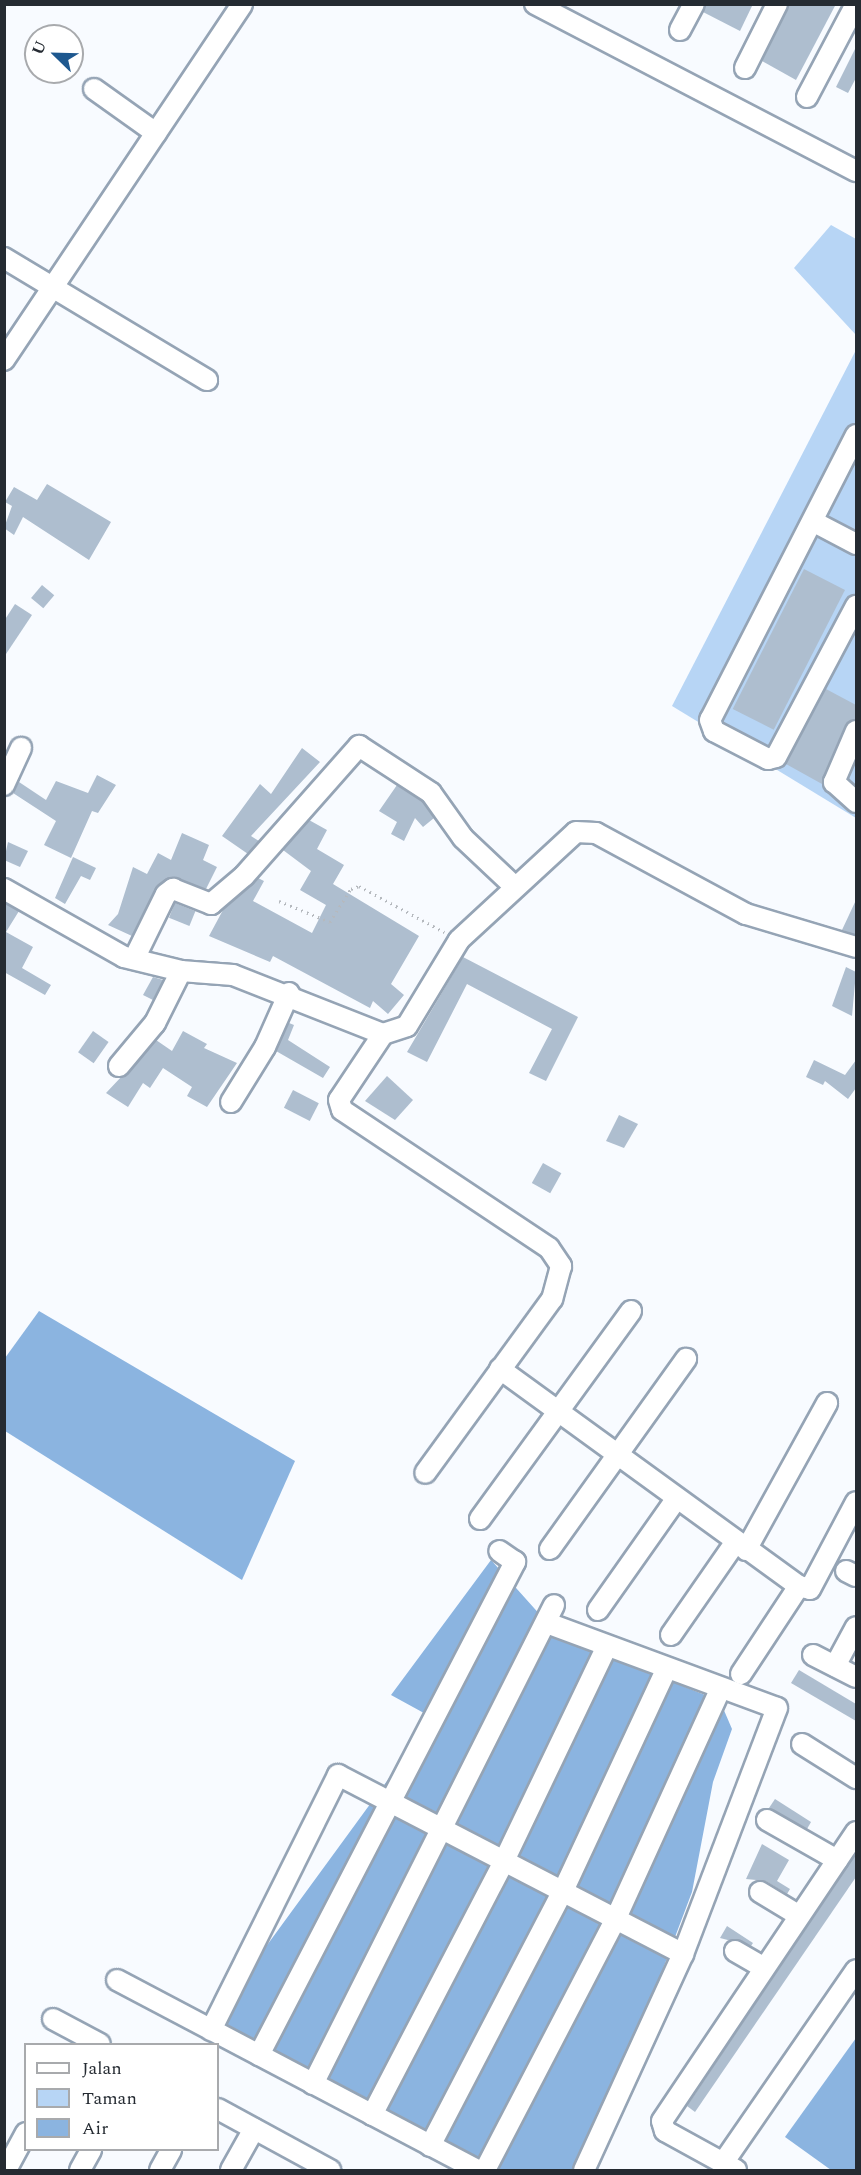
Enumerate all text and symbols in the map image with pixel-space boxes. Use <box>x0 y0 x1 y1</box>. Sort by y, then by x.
north arrow <box>24 24 84 84</box>
text: U <box>26 37 53 59</box>
legend <box>24 2043 219 2151</box>
text: Jalan <box>82 2055 122 2082</box>
text: Taman <box>82 2085 137 2112</box>
text: Air <box>82 2115 108 2142</box>

